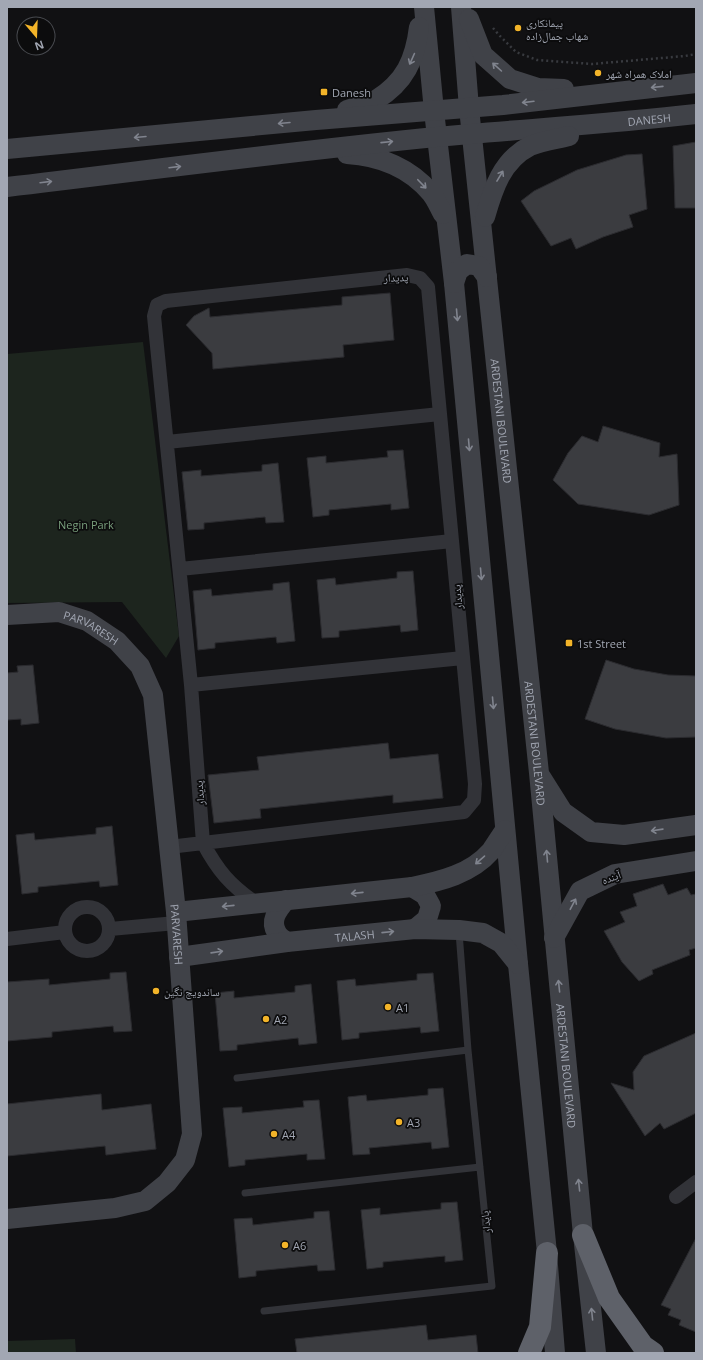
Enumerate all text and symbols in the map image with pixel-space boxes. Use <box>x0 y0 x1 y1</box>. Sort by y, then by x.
place label: پیمانکاری شهاب جمال‌زاده <box>526 15 588 43</box>
north arrow <box>16 16 56 56</box>
marker: پیمانکاری شهاب جمال‌زاده <box>513 23 523 33</box>
text: N <box>33 37 46 54</box>
one-way arrow <box>408 52 415 64</box>
one-way arrow <box>491 62 502 71</box>
place label: املاک همراه شهر <box>605 66 672 81</box>
marker: املاک همراه شهر <box>593 68 603 78</box>
one-way arrow <box>651 84 664 91</box>
place label: Danesh <box>332 85 371 100</box>
marker: Danesh <box>319 87 329 97</box>
one-way arrow <box>522 98 535 106</box>
street label: DANESH <box>627 109 672 128</box>
one-way arrow <box>278 120 291 127</box>
one-way arrow <box>134 133 147 140</box>
one-way arrow <box>380 139 393 146</box>
one-way arrow <box>168 163 181 170</box>
one-way arrow <box>497 170 505 182</box>
one-way arrow <box>39 178 52 186</box>
one-way arrow <box>417 179 427 189</box>
street label: پدیدار <box>382 269 409 285</box>
one-way arrow <box>453 308 461 321</box>
street label: ARDESTANI BOULEVARD <box>488 358 516 484</box>
one-way arrow <box>465 438 473 451</box>
park label: Negin Park <box>58 517 114 532</box>
one-way arrow <box>478 567 485 580</box>
street label: پدیدار <box>448 584 466 611</box>
street label: PARVARESH <box>62 607 122 648</box>
place label: 1st Street <box>577 636 626 651</box>
marker: 1st Street <box>564 638 574 648</box>
street label: ARDESTANI BOULEVARD <box>522 680 550 806</box>
one-way arrow <box>490 696 497 709</box>
street label: پدیدار <box>190 780 208 807</box>
one-way arrow <box>651 826 664 834</box>
one-way arrow <box>543 850 550 863</box>
one-way arrow <box>476 855 486 864</box>
street label: آینده <box>599 867 623 887</box>
one-way arrow <box>351 889 364 896</box>
one-way arrow <box>570 898 577 910</box>
one-way arrow <box>222 902 235 910</box>
street label: PARVARESH <box>168 903 187 965</box>
street label: TALASH <box>334 926 375 945</box>
one-way arrow <box>381 928 394 936</box>
one-way arrow <box>211 948 224 956</box>
one-way arrow <box>555 980 563 993</box>
place label: ساندویج نگین <box>164 984 220 999</box>
marker: ساندویج نگین <box>151 986 161 996</box>
place label: A1 <box>396 1000 409 1015</box>
marker: A1 <box>383 1002 393 1012</box>
street label: ARDESTANI BOULEVARD <box>553 1003 580 1129</box>
place label: A2 <box>274 1012 287 1027</box>
marker: A2 <box>261 1014 271 1024</box>
place label: A3 <box>407 1115 420 1130</box>
marker: A3 <box>394 1117 404 1127</box>
place label: A4 <box>282 1127 296 1142</box>
marker: A4 <box>269 1129 279 1139</box>
one-way arrow <box>575 1179 582 1192</box>
street label: پایدار <box>476 1210 494 1235</box>
place label: A6 <box>293 1238 306 1253</box>
marker: A6 <box>280 1240 290 1250</box>
one-way arrow <box>588 1308 596 1321</box>

